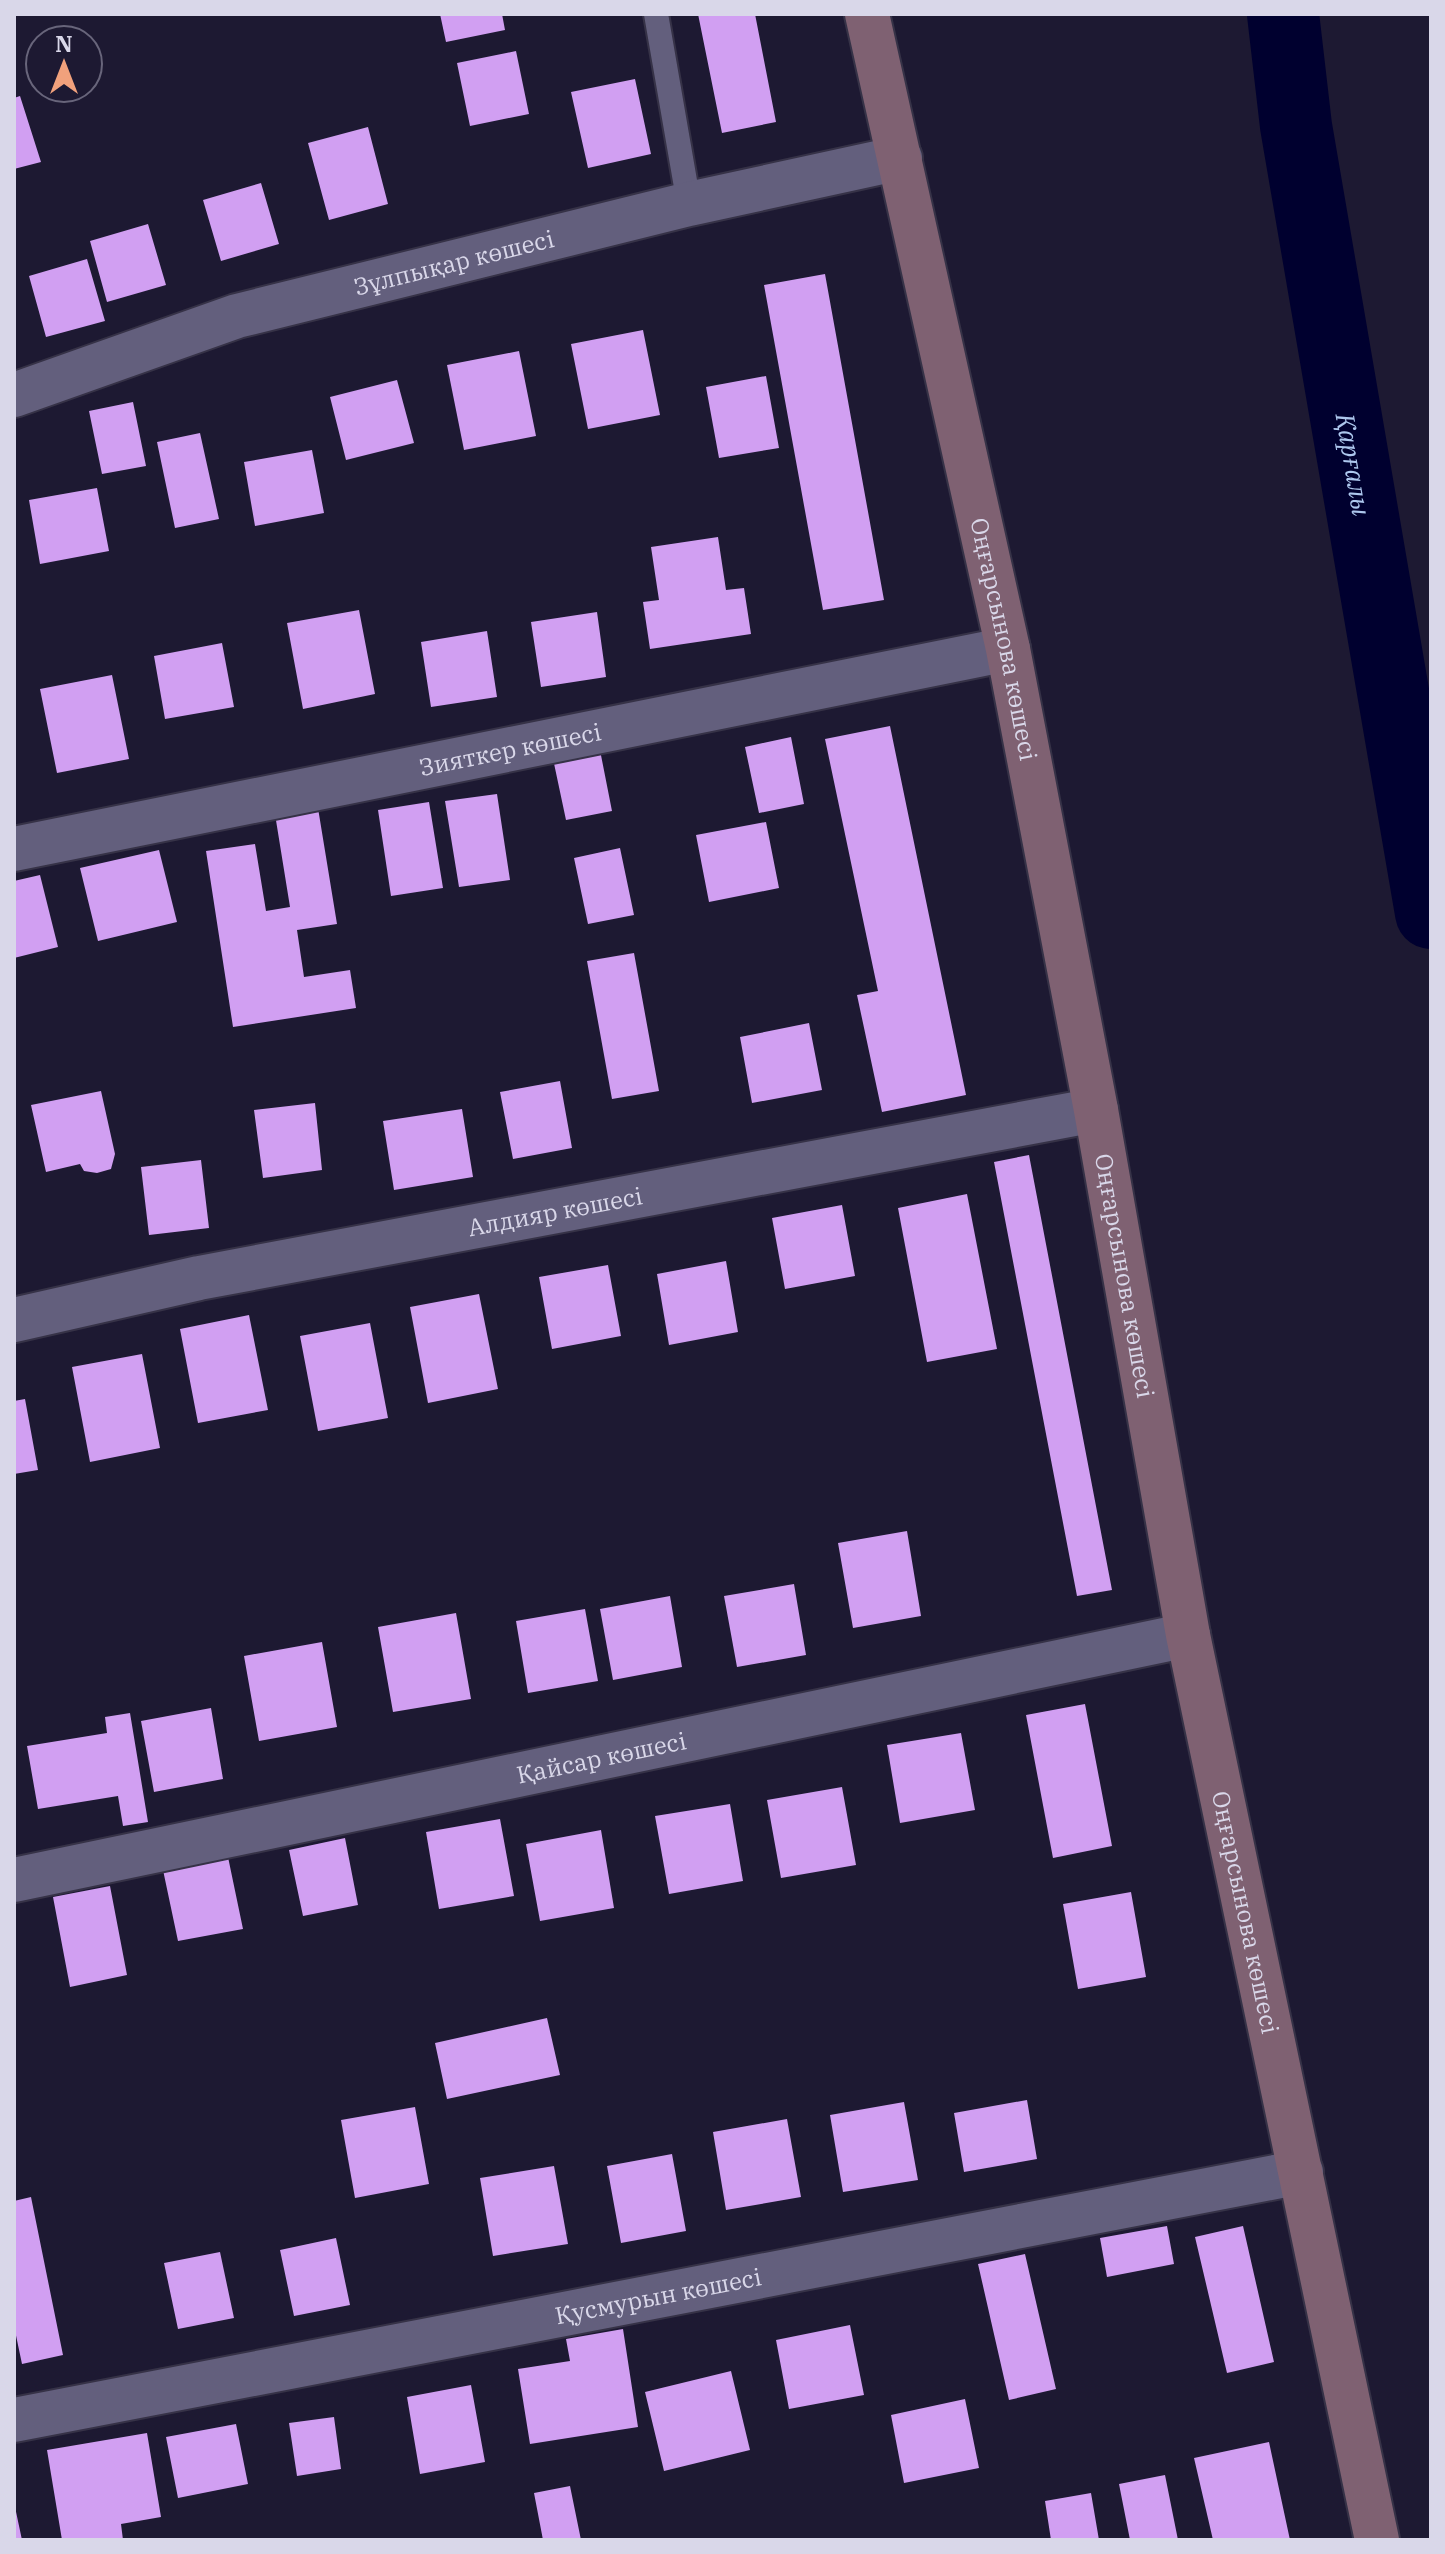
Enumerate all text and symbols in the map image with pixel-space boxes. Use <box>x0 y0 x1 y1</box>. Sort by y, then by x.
north arrow <box>24 24 104 104</box>
text: N <box>55 29 73 58</box>
street label: Зұлпықар көшесі <box>351 222 557 302</box>
water label: Қарғалы <box>1328 410 1380 518</box>
street label: Оңғарсынова көшесі <box>963 515 1045 763</box>
street label: Зияткер көшесі <box>416 715 604 783</box>
street label: Оңғарсынова көшесі <box>1088 1151 1162 1400</box>
street label: Алдияр көшесі <box>465 1179 645 1243</box>
street label: Қайсар көшесі <box>514 1724 689 1791</box>
street label: Оңғарсынова көшесі <box>1205 1788 1287 2037</box>
street label: Қусмурын көшесі <box>552 2260 764 2331</box>

